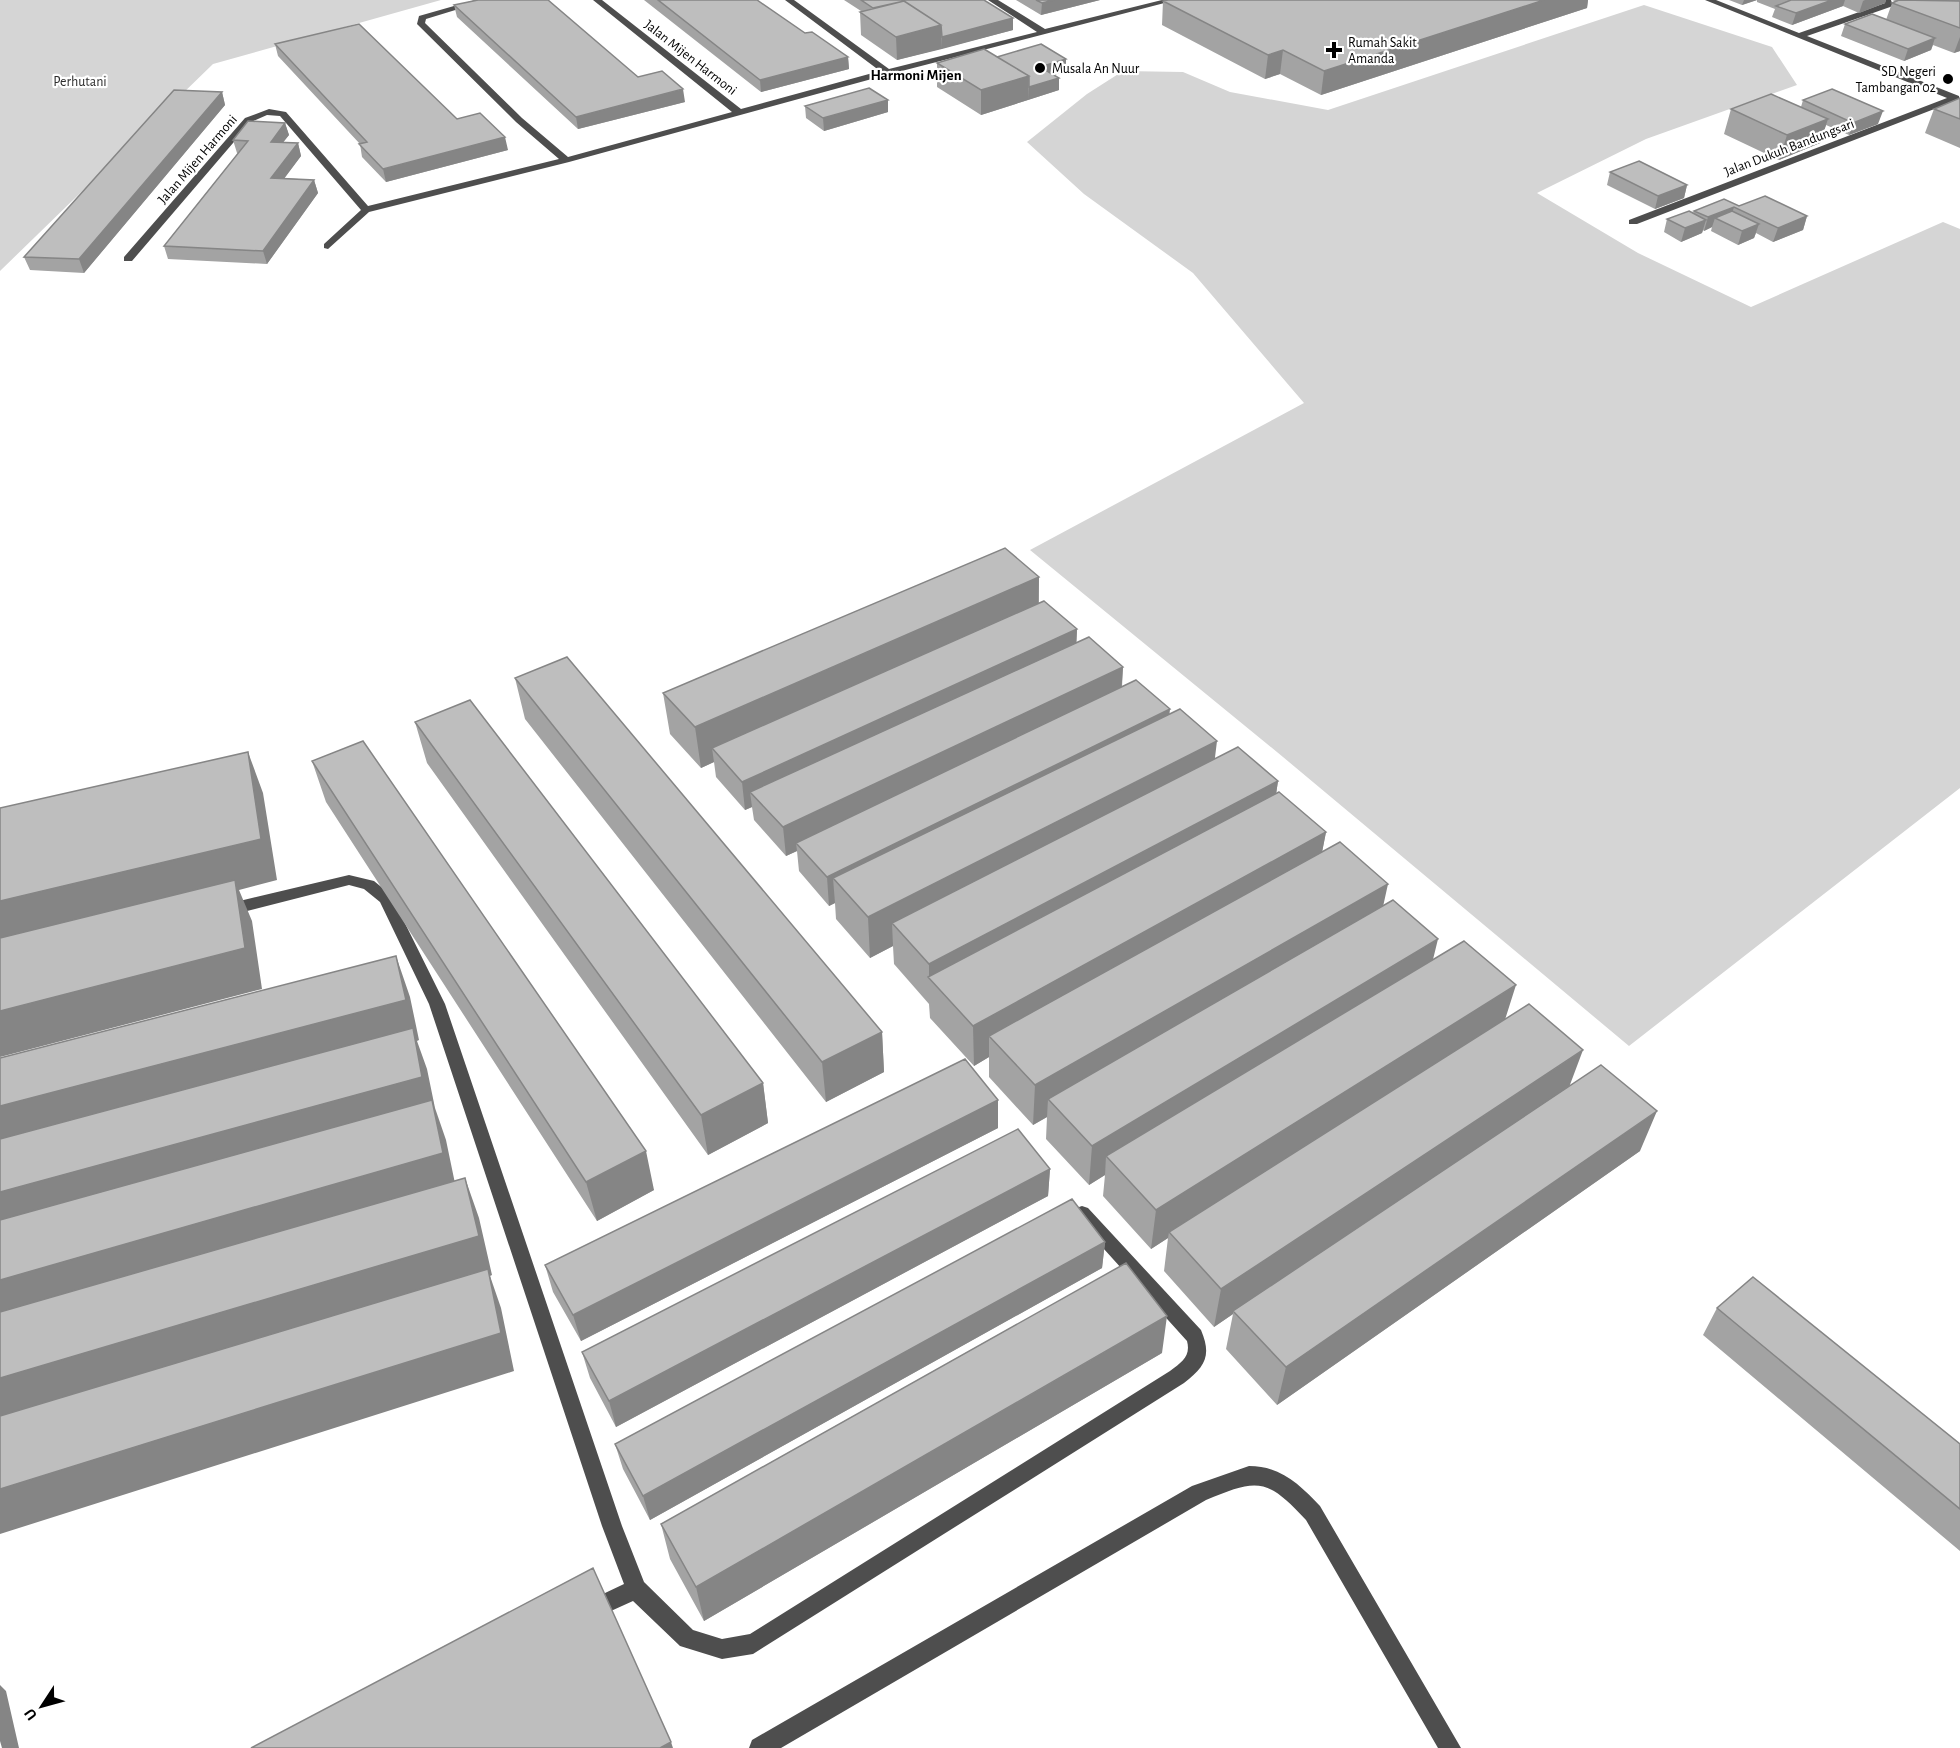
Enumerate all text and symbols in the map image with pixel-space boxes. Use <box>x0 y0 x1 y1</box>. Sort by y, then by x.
street label: Jalan Mijen Harmoni <box>642 18 739 98</box>
place label: Rumah Sakit Amanda <box>1348 36 1417 66</box>
marker: Rumah Sakit Amanda <box>1325 41 1343 59</box>
marker: Musala An Nuur <box>1033 61 1047 75</box>
place label: Musala An Nuur <box>1052 62 1140 76</box>
place label: SD Negeri Tambangan 02 <box>1856 65 1936 95</box>
district label: Harmoni Mijen <box>870 68 962 83</box>
marker: SD Negeri Tambangan 02 <box>1941 72 1955 86</box>
park label: Perhutani <box>53 75 107 89</box>
street label: Jalan Mijen Harmoni <box>156 113 240 207</box>
street label: Jalan Dukuh Bandungsari <box>1722 117 1856 179</box>
north arrow <box>12 1676 72 1736</box>
text: U <box>21 1705 40 1723</box>

